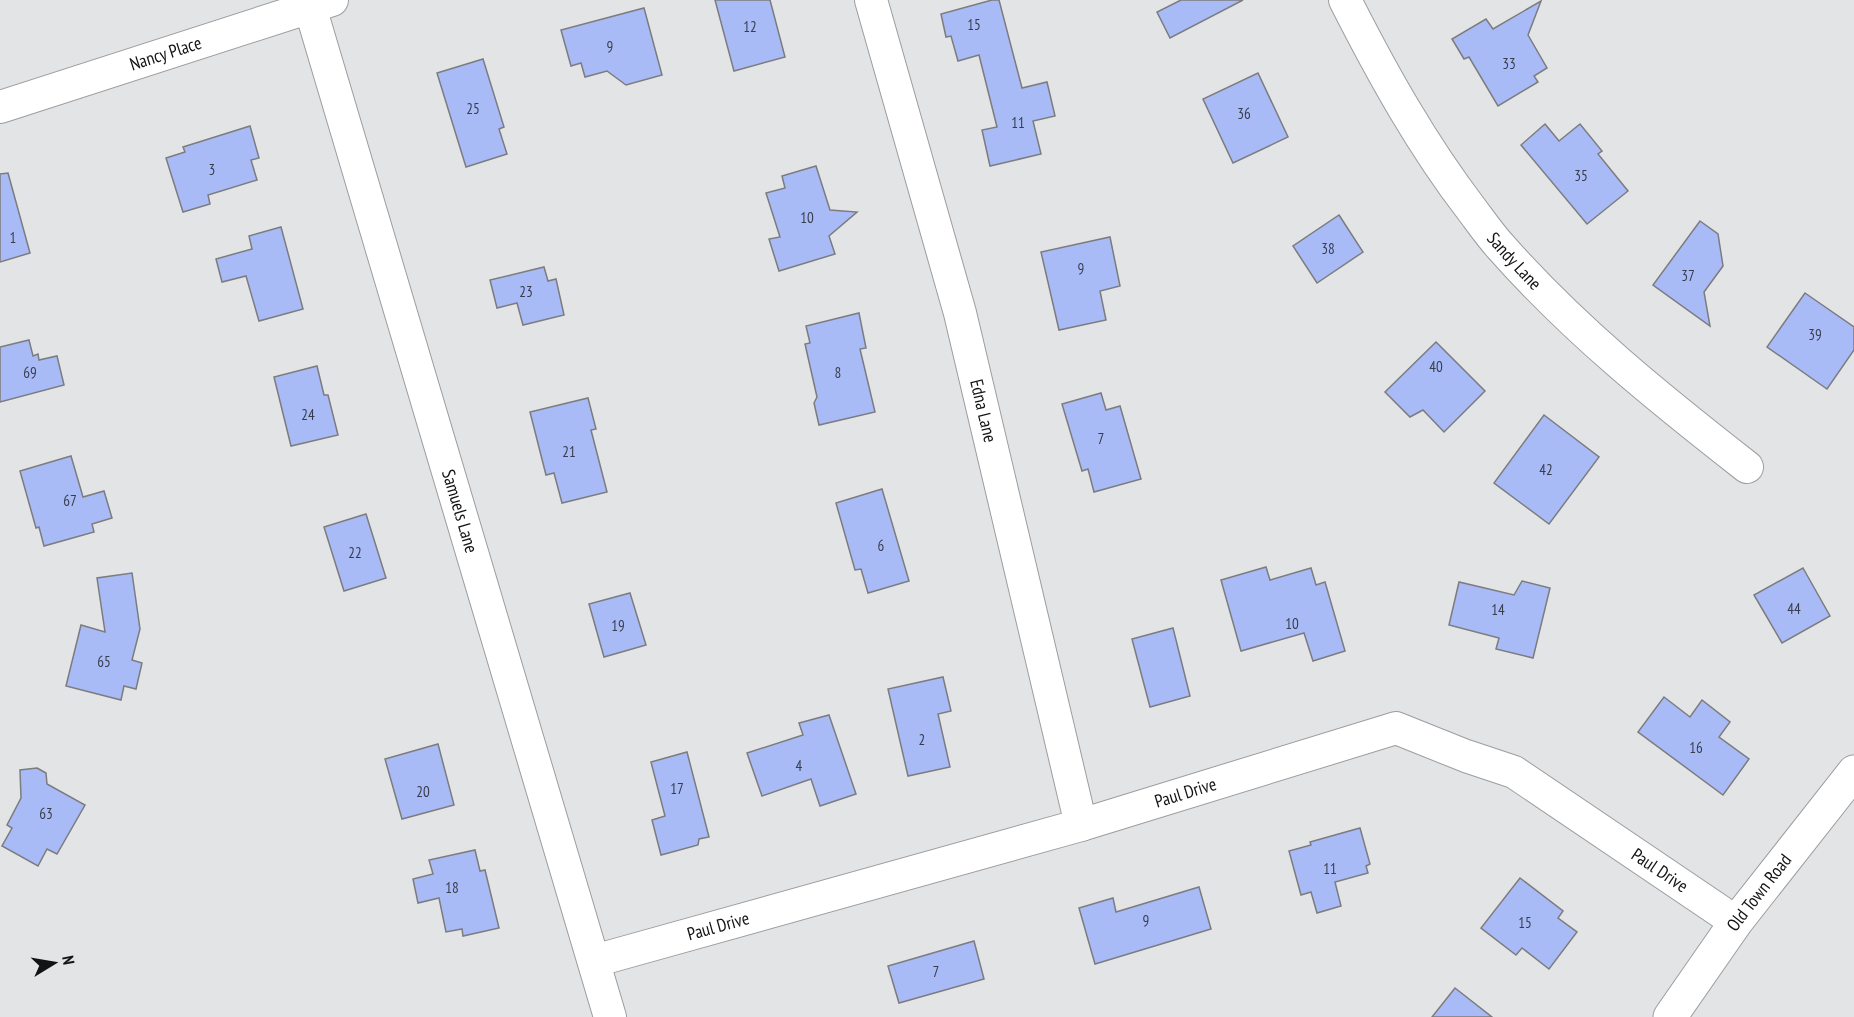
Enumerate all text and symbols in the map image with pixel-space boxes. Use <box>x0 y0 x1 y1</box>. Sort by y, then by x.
house number: 15 <box>967 15 981 34</box>
house number: 12 <box>743 17 757 36</box>
street label: Nancy Place <box>127 31 204 75</box>
house number: 9 <box>607 37 613 56</box>
house number: 33 <box>1502 54 1516 73</box>
house number: 25 <box>466 99 480 118</box>
house number: 36 <box>1237 104 1251 123</box>
house number: 11 <box>1011 113 1025 132</box>
house number: 3 <box>209 160 215 179</box>
house number: 35 <box>1574 166 1588 185</box>
house number: 10 <box>800 208 814 227</box>
street label: Sandy Lane <box>1482 227 1547 295</box>
house number: 1 <box>10 228 16 247</box>
house number: 38 <box>1321 239 1335 258</box>
house number: 9 <box>1078 259 1084 278</box>
house number: 37 <box>1681 266 1695 285</box>
house number: 23 <box>519 282 533 301</box>
house number: 39 <box>1808 325 1822 344</box>
house number: 40 <box>1429 357 1443 376</box>
house number: 69 <box>23 363 37 382</box>
house number: 8 <box>835 363 841 382</box>
street label: Edna Lane <box>965 377 1002 445</box>
house number: 24 <box>301 405 315 424</box>
house number: 7 <box>1098 429 1104 448</box>
house number: 21 <box>562 442 576 461</box>
house number: 42 <box>1539 460 1553 479</box>
street label: Samuels Lane <box>437 467 483 555</box>
house number: 67 <box>63 491 77 510</box>
house number: 6 <box>878 536 885 555</box>
house number: 22 <box>348 543 362 562</box>
house number: 44 <box>1787 599 1801 618</box>
house number: 14 <box>1491 600 1505 619</box>
house number: 10 <box>1285 614 1299 633</box>
house number: 19 <box>611 616 625 635</box>
house number: 65 <box>97 652 111 671</box>
house number: 2 <box>919 730 925 749</box>
house number: 16 <box>1689 738 1703 757</box>
house number: 4 <box>796 756 803 775</box>
street label: Paul Drive <box>1152 772 1219 813</box>
house number: 17 <box>670 779 684 798</box>
house number: 20 <box>416 782 430 801</box>
house number: 63 <box>39 804 53 823</box>
street label: Paul Drive <box>1627 843 1693 897</box>
street label: Old Town Road <box>1721 849 1796 935</box>
house number: 11 <box>1323 859 1337 878</box>
house number: 18 <box>445 878 459 897</box>
street label: Paul Drive <box>684 906 752 945</box>
house number: 9 <box>1143 911 1149 930</box>
house number: 15 <box>1518 913 1532 932</box>
north arrow <box>24 933 84 993</box>
text: N <box>58 954 79 966</box>
house number: 7 <box>933 962 939 981</box>

